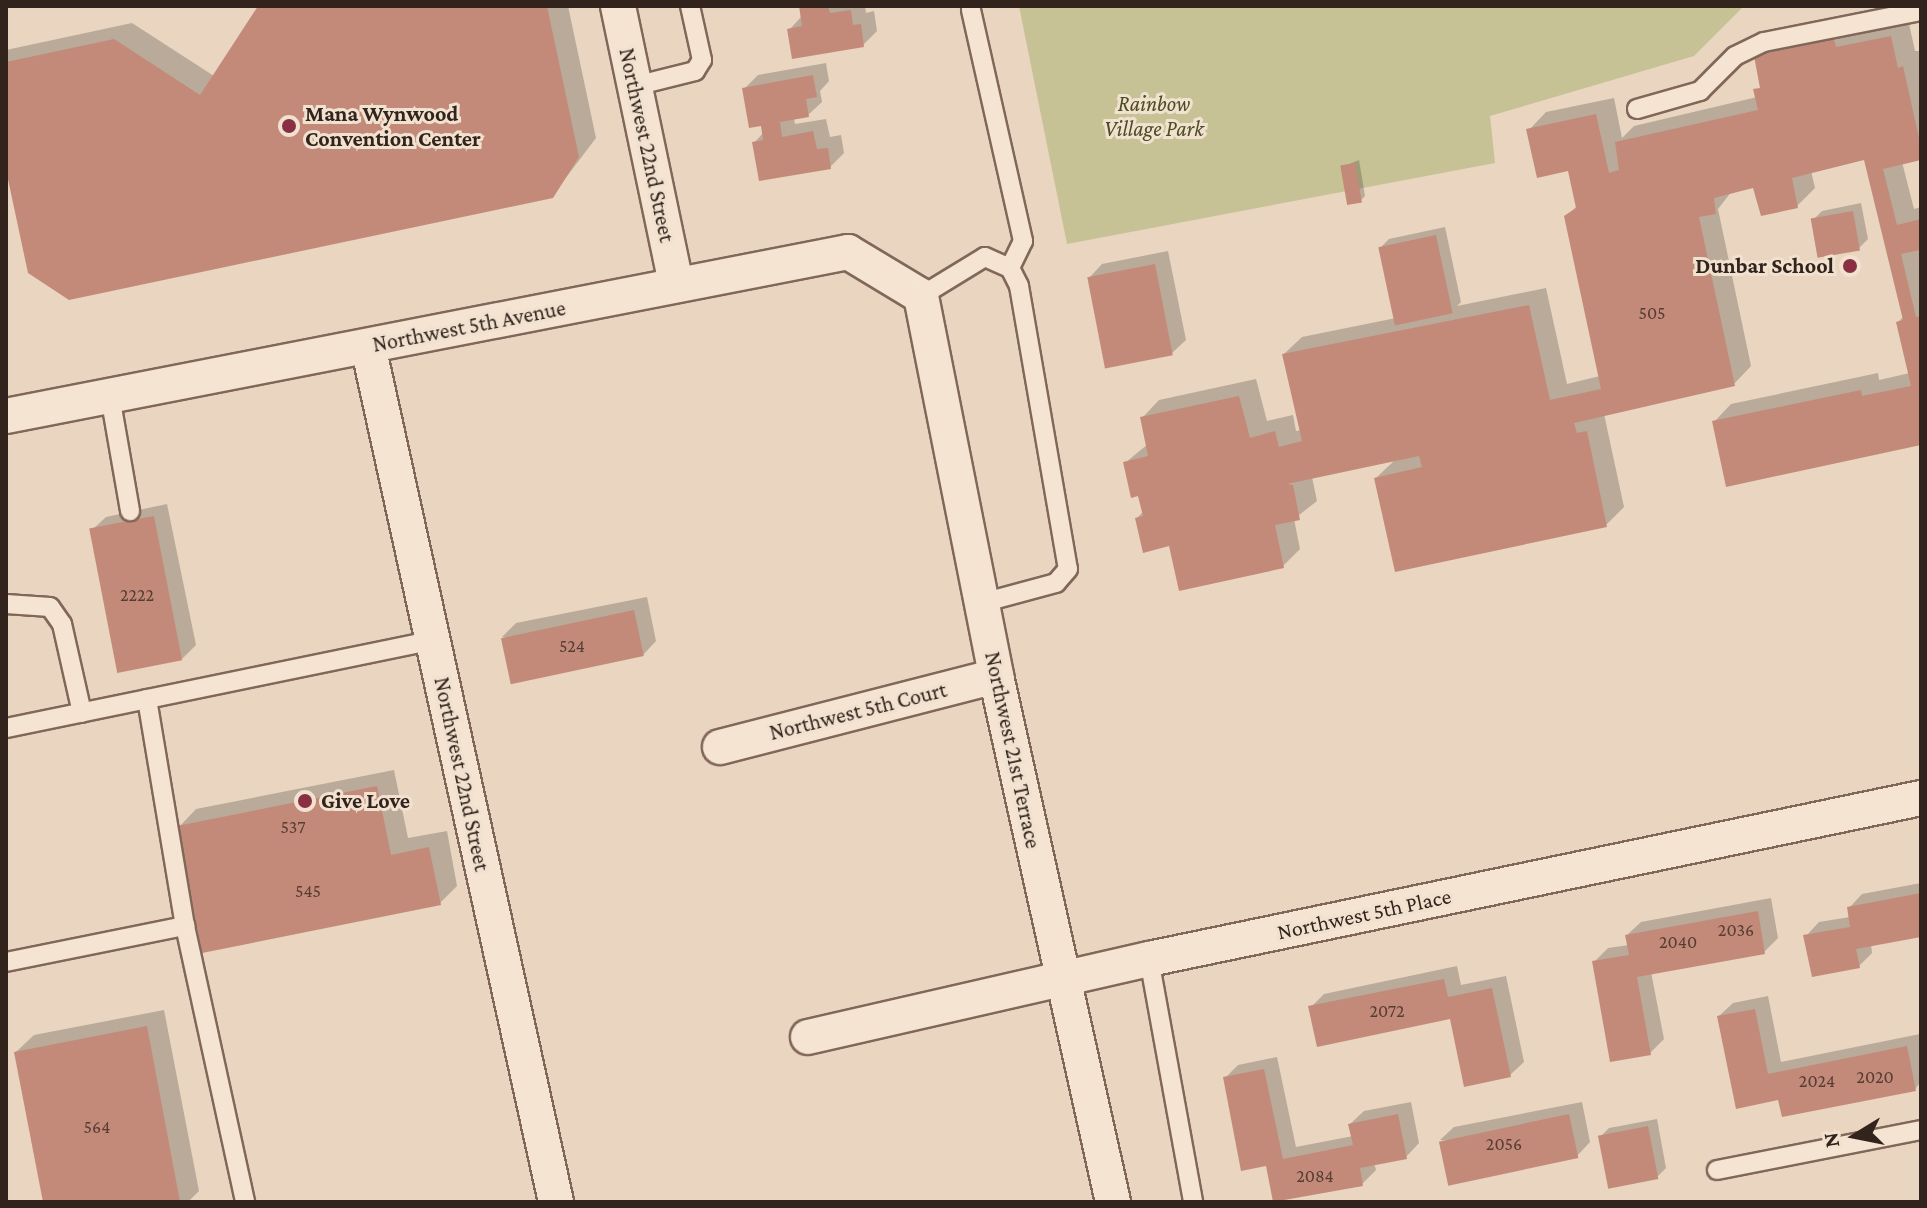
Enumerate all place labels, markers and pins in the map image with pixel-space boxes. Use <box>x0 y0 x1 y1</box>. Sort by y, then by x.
place label: Mana Wynwood Convention Center <box>305 100 481 152</box>
marker: Mana Wynwood Convention Center <box>280 117 298 135</box>
place label: Dunbar School <box>1695 253 1834 279</box>
marker: Dunbar School <box>1841 257 1859 275</box>
place label: Give Love <box>321 788 410 814</box>
marker: Give Love <box>296 792 314 810</box>

